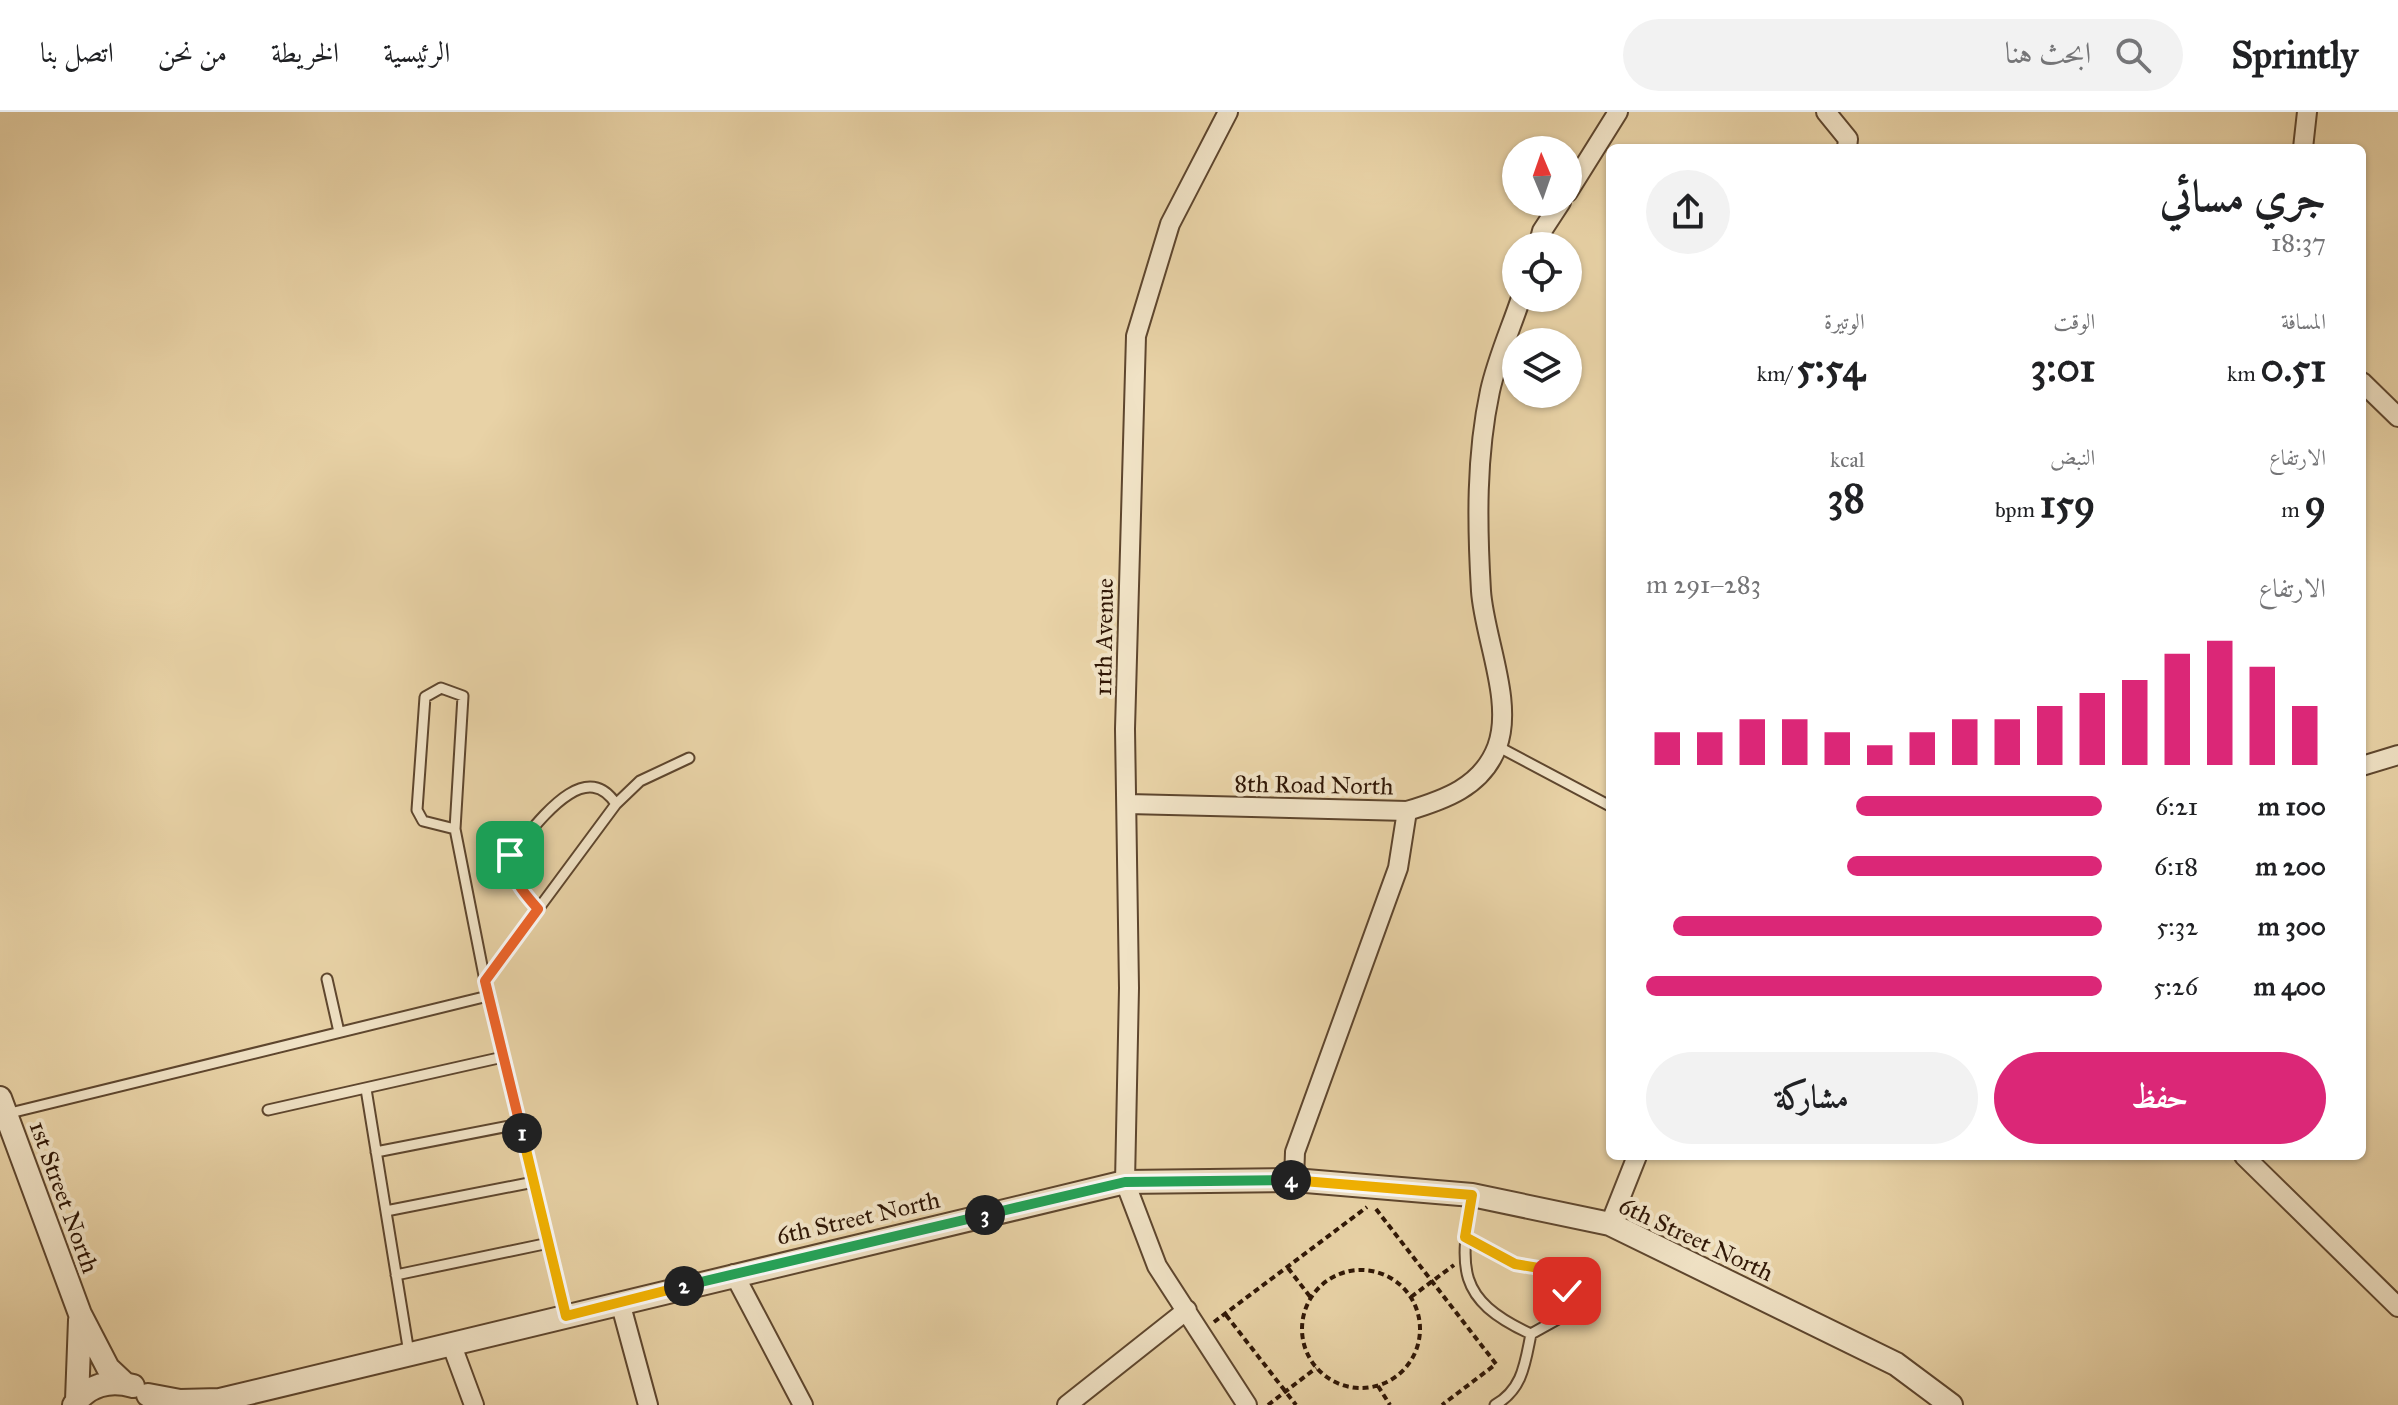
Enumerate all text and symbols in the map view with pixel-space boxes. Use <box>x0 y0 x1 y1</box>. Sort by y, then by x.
search box <box>1623 19 2183 91</box>
text: Sprintly <box>2231 32 2358 78</box>
icon: search <box>2111 33 2155 77</box>
text: اتصل بنا <box>40 35 114 70</box>
text: من نحن <box>158 35 227 70</box>
text: الخريطة <box>271 35 339 70</box>
text: الرئيسية <box>383 35 450 70</box>
text: ابحث هنا <box>2005 35 2091 71</box>
north arrow <box>1502 136 1582 216</box>
map controls <box>1502 136 1582 408</box>
text: جري مسائي <box>2160 169 2326 223</box>
button: share <box>1646 170 1730 254</box>
text: 18:37 <box>2271 226 2326 258</box>
button: locate <box>1502 232 1582 312</box>
text: الوتيرة <box>1824 308 1865 335</box>
text: الوقت <box>2053 308 2095 335</box>
text: المسافة <box>2281 308 2326 335</box>
button: layers <box>1502 328 1582 408</box>
text: 5:54 <box>1796 343 1865 392</box>
text: 3:01 <box>2031 343 2095 392</box>
text: 0.51 <box>2261 343 2326 392</box>
text: /km <box>1757 360 1796 387</box>
text: km <box>2227 360 2261 387</box>
text: النبض <box>2050 444 2095 471</box>
text: الارتفاع <box>2269 444 2326 471</box>
text: kcal <box>1830 446 1865 473</box>
text: 38 <box>1827 473 1865 522</box>
text: 159 <box>2040 479 2095 528</box>
text: 9 <box>2305 479 2326 528</box>
text: bpm <box>1995 496 2040 523</box>
text: m <box>2281 496 2305 523</box>
text: 283–291 m <box>1646 568 1761 600</box>
text: الارتفاع <box>2259 572 2326 604</box>
street label: 11th Avenue <box>1088 578 1120 696</box>
street label: 8th Road North <box>1234 769 1394 801</box>
text: 6:21 <box>2155 790 2198 822</box>
text: 100 m <box>2258 790 2326 822</box>
pin <box>476 821 544 889</box>
icon: arrive <box>488 833 532 877</box>
text: 6:18 <box>2154 850 2198 882</box>
text: 200 m <box>2255 850 2326 882</box>
text: 5:32 <box>2156 910 2198 942</box>
text: 300 m <box>2258 910 2326 942</box>
text: 5:26 <box>2153 970 2198 1002</box>
text: 400 m <box>2254 970 2326 1002</box>
button: مشاركة <box>1646 1052 1978 1144</box>
button: حفظ <box>1994 1052 2326 1144</box>
pin: 1 <box>502 1113 542 1153</box>
street label: 1st Street North <box>23 1117 105 1277</box>
text: 1 <box>518 1119 526 1146</box>
pin: 4 <box>1271 1160 1311 1200</box>
text: 4 <box>1285 1166 1297 1193</box>
street label: 6th Street North <box>773 1185 943 1251</box>
street label: 6th Street North <box>1614 1190 1778 1288</box>
pin: 3 <box>965 1195 1005 1235</box>
text: 3 <box>981 1201 989 1228</box>
pin <box>1533 1257 1601 1325</box>
pin: 2 <box>664 1266 704 1306</box>
icon: check <box>1545 1269 1589 1313</box>
text: 2 <box>679 1272 689 1299</box>

